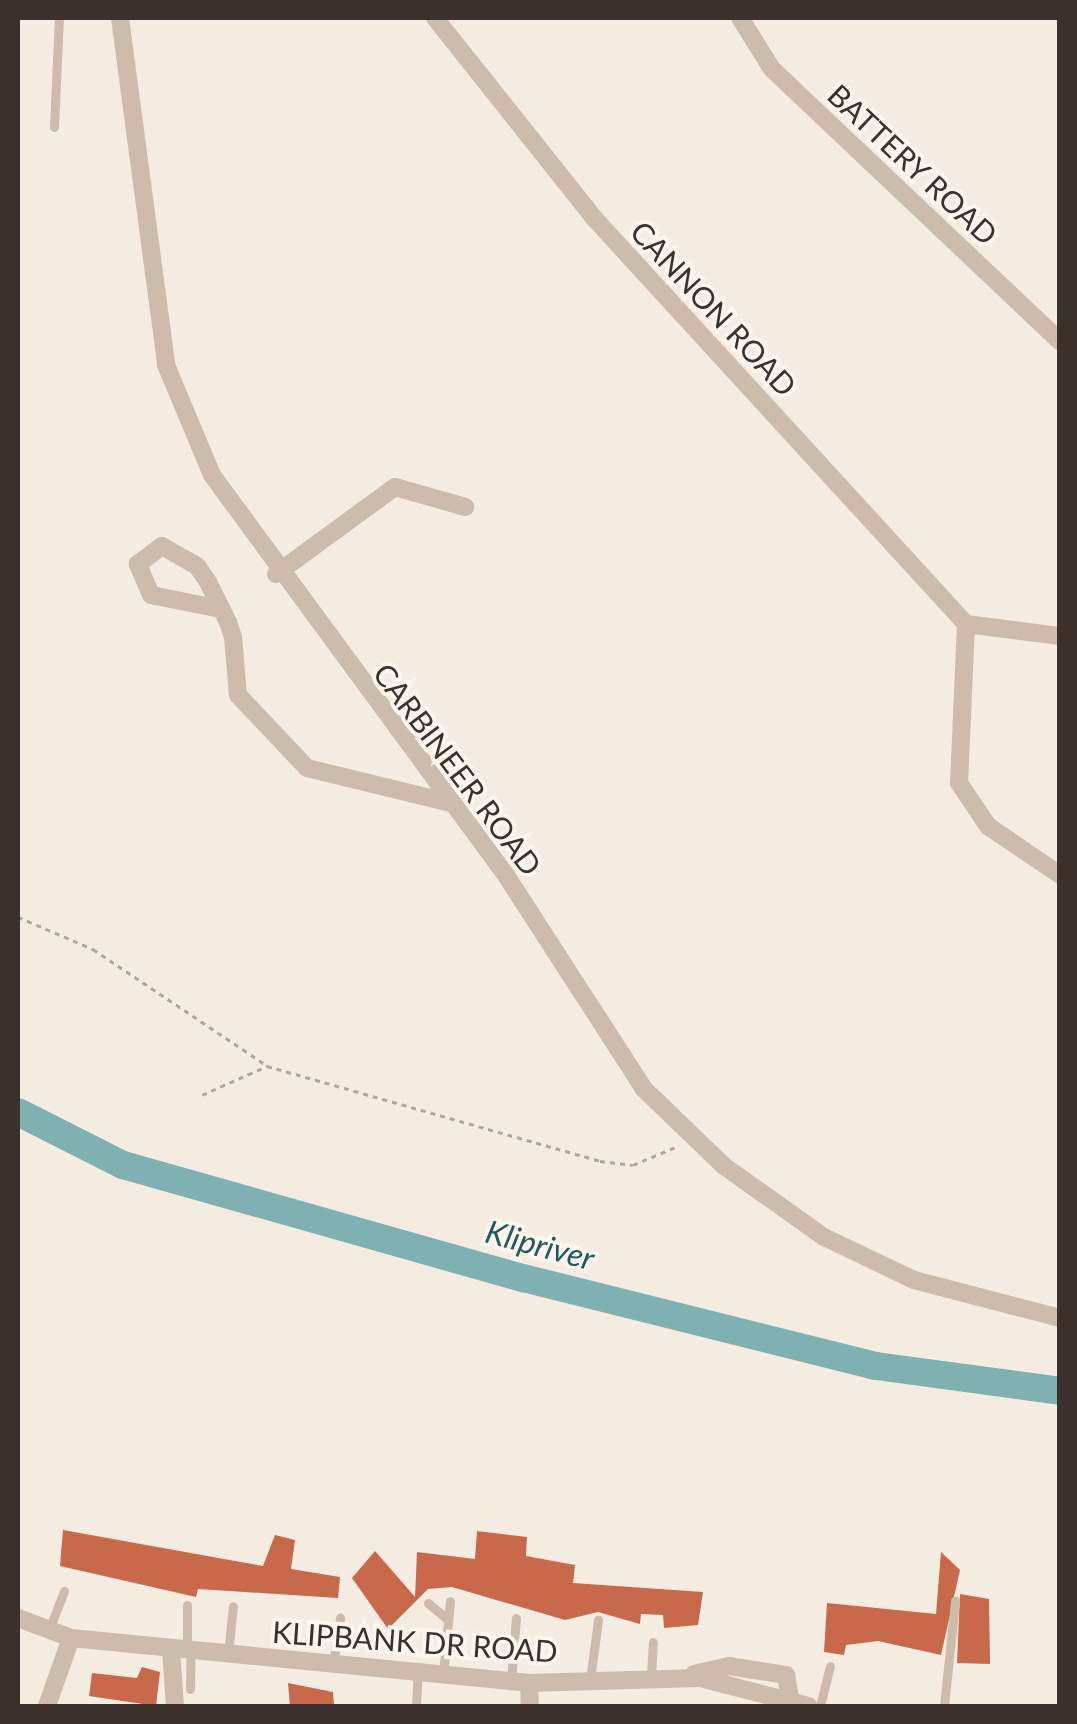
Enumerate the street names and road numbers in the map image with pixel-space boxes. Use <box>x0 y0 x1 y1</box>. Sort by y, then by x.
street label: BATTERY ROAD <box>820 76 1006 252</box>
street label: CANNON ROAD <box>624 213 804 403</box>
street label: CARBINEER ROAD <box>367 656 549 882</box>
street label: KLIPBANK DR ROAD <box>271 1613 559 1669</box>

